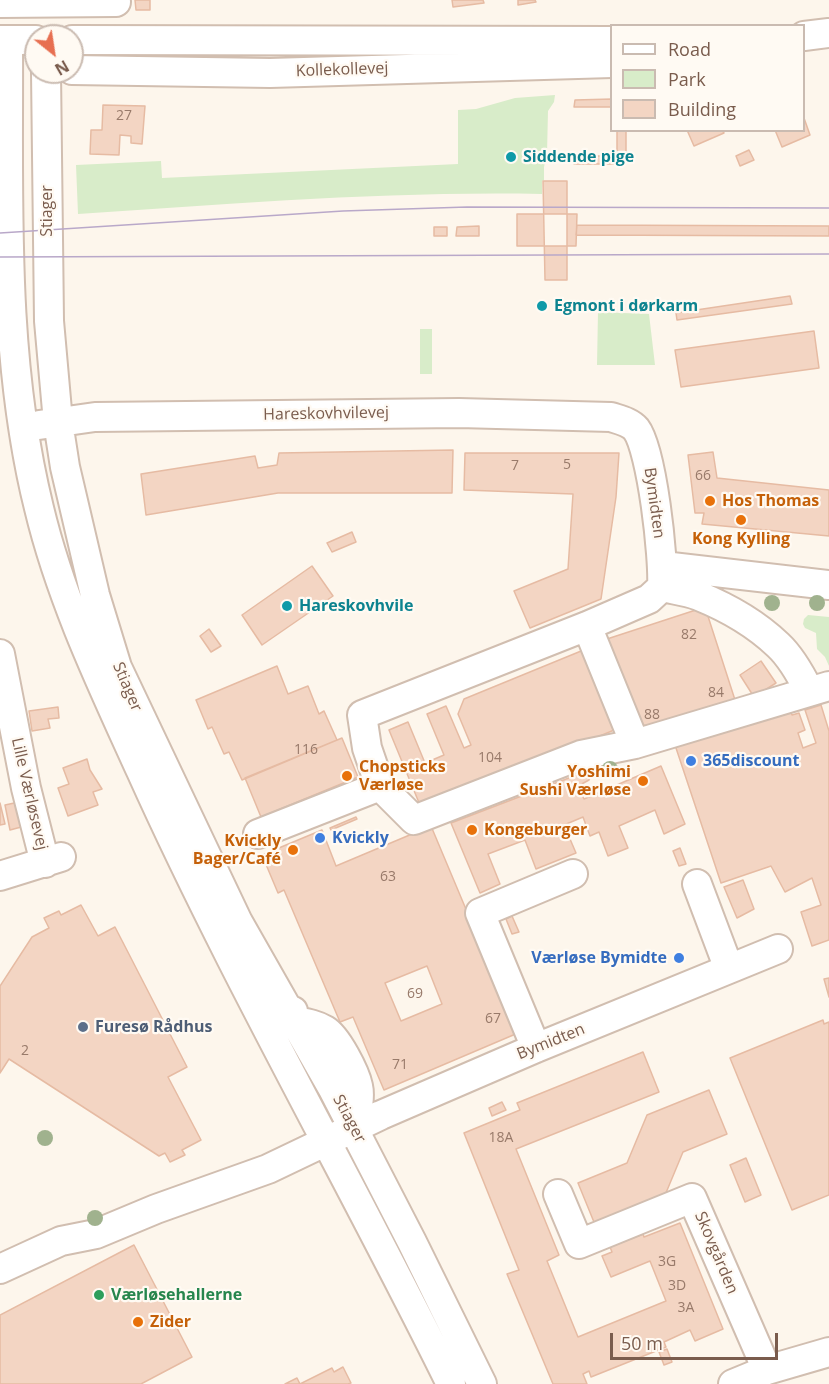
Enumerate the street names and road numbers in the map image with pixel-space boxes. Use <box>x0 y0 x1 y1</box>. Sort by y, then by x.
street label: Kollekollevej <box>295 59 389 81</box>
street label: Stiager <box>37 185 57 237</box>
street label: Hareskovhvilevej <box>263 403 389 425</box>
street label: Bymidten <box>640 466 668 540</box>
street label: Stiager <box>108 659 146 715</box>
street label: Lille Værløsevej <box>7 736 51 852</box>
street label: Bymidten <box>514 1020 588 1064</box>
street label: Stiager <box>328 1092 370 1146</box>
street label: Skovgården <box>690 1209 742 1297</box>

